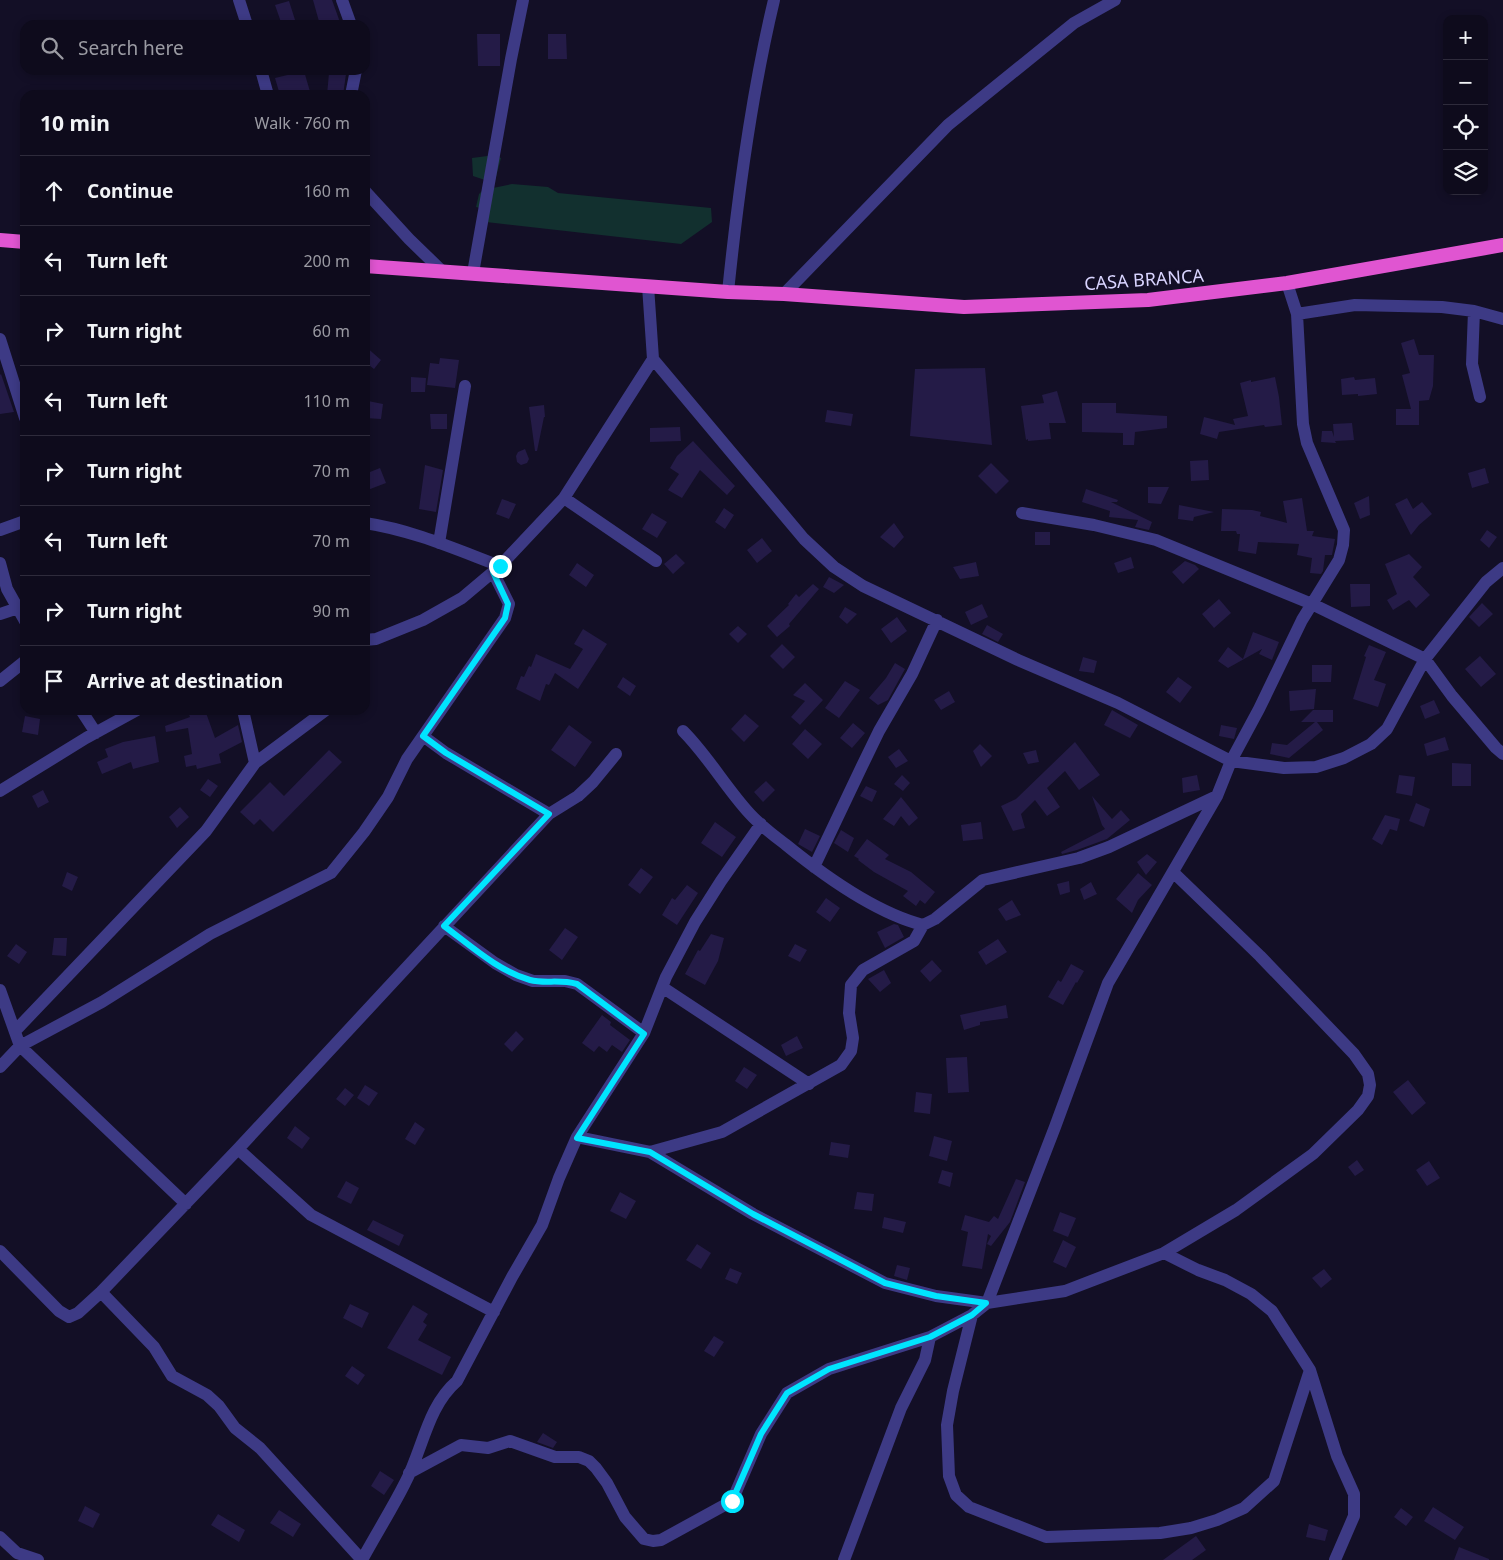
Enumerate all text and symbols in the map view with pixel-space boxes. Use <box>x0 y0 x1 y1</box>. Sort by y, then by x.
map controls <box>1443 15 1488 195</box>
button: + <box>1443 15 1488 60</box>
search box <box>20 20 370 75</box>
icon: search <box>38 34 66 62</box>
text: Search here <box>78 35 184 61</box>
button: − <box>1443 60 1488 105</box>
button: locate <box>1443 105 1488 150</box>
text: 10 min <box>40 109 110 137</box>
text: Walk · 760 m <box>255 112 350 134</box>
button: layers <box>1443 150 1488 195</box>
icon: ahead <box>40 177 68 205</box>
text: Continue <box>87 178 173 204</box>
text: 160 m <box>303 180 350 202</box>
icon: left <box>40 247 68 275</box>
text: Turn left <box>87 248 168 274</box>
text: 200 m <box>303 250 350 272</box>
street label: CASA BRANCA <box>1083 263 1205 295</box>
icon: right <box>40 317 68 345</box>
text: Turn right <box>87 318 182 344</box>
text: 60 m <box>313 320 350 342</box>
icon: left <box>40 387 68 415</box>
text: Turn left <box>87 388 168 414</box>
text: 110 m <box>303 390 350 412</box>
icon: right <box>40 457 68 485</box>
text: Turn right <box>87 458 182 484</box>
text: 70 m <box>313 460 350 482</box>
icon: left <box>40 527 68 555</box>
text: Turn left <box>87 528 168 554</box>
text: 70 m <box>313 530 350 552</box>
route end <box>489 555 512 578</box>
icon: right <box>40 597 68 625</box>
text: Turn right <box>87 598 182 624</box>
text: 90 m <box>313 600 350 622</box>
icon: arrive <box>40 667 68 695</box>
text: Arrive at destination <box>87 668 283 694</box>
route start <box>721 1490 744 1513</box>

